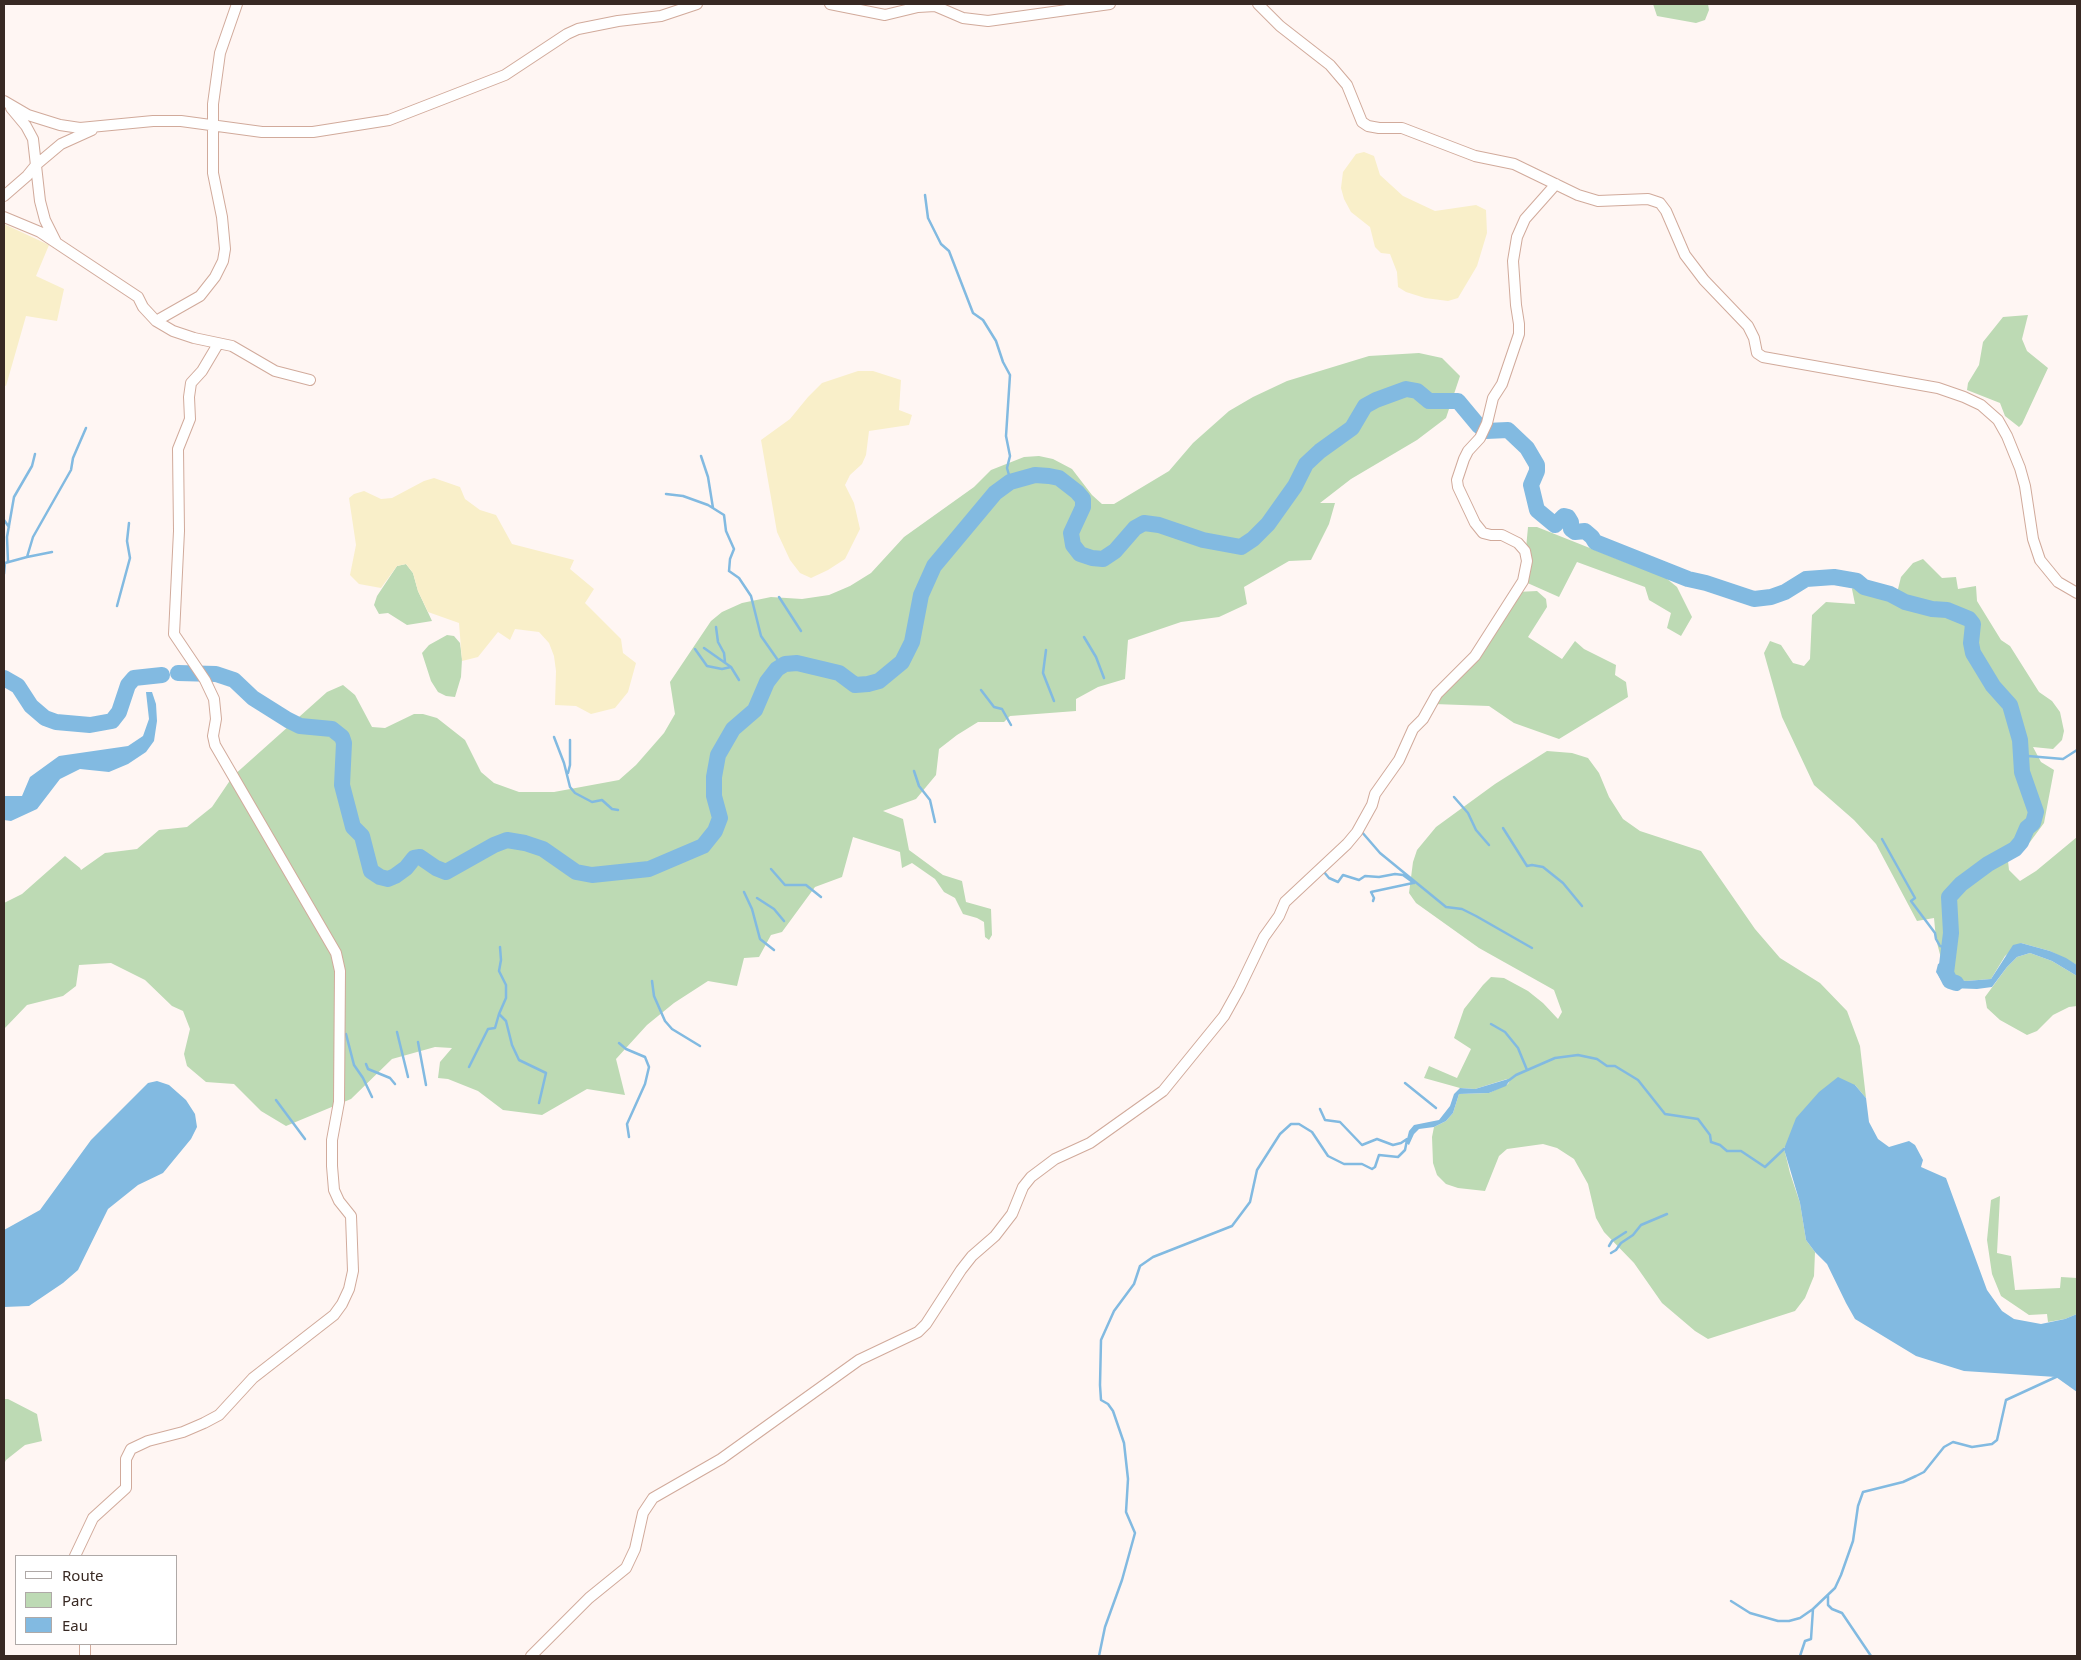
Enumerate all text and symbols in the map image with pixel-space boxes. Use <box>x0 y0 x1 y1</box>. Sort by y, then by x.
legend <box>15 1555 178 1645</box>
text: Route <box>62 1565 104 1585</box>
text: Parc <box>62 1590 93 1610</box>
text: Eau <box>62 1615 88 1635</box>

